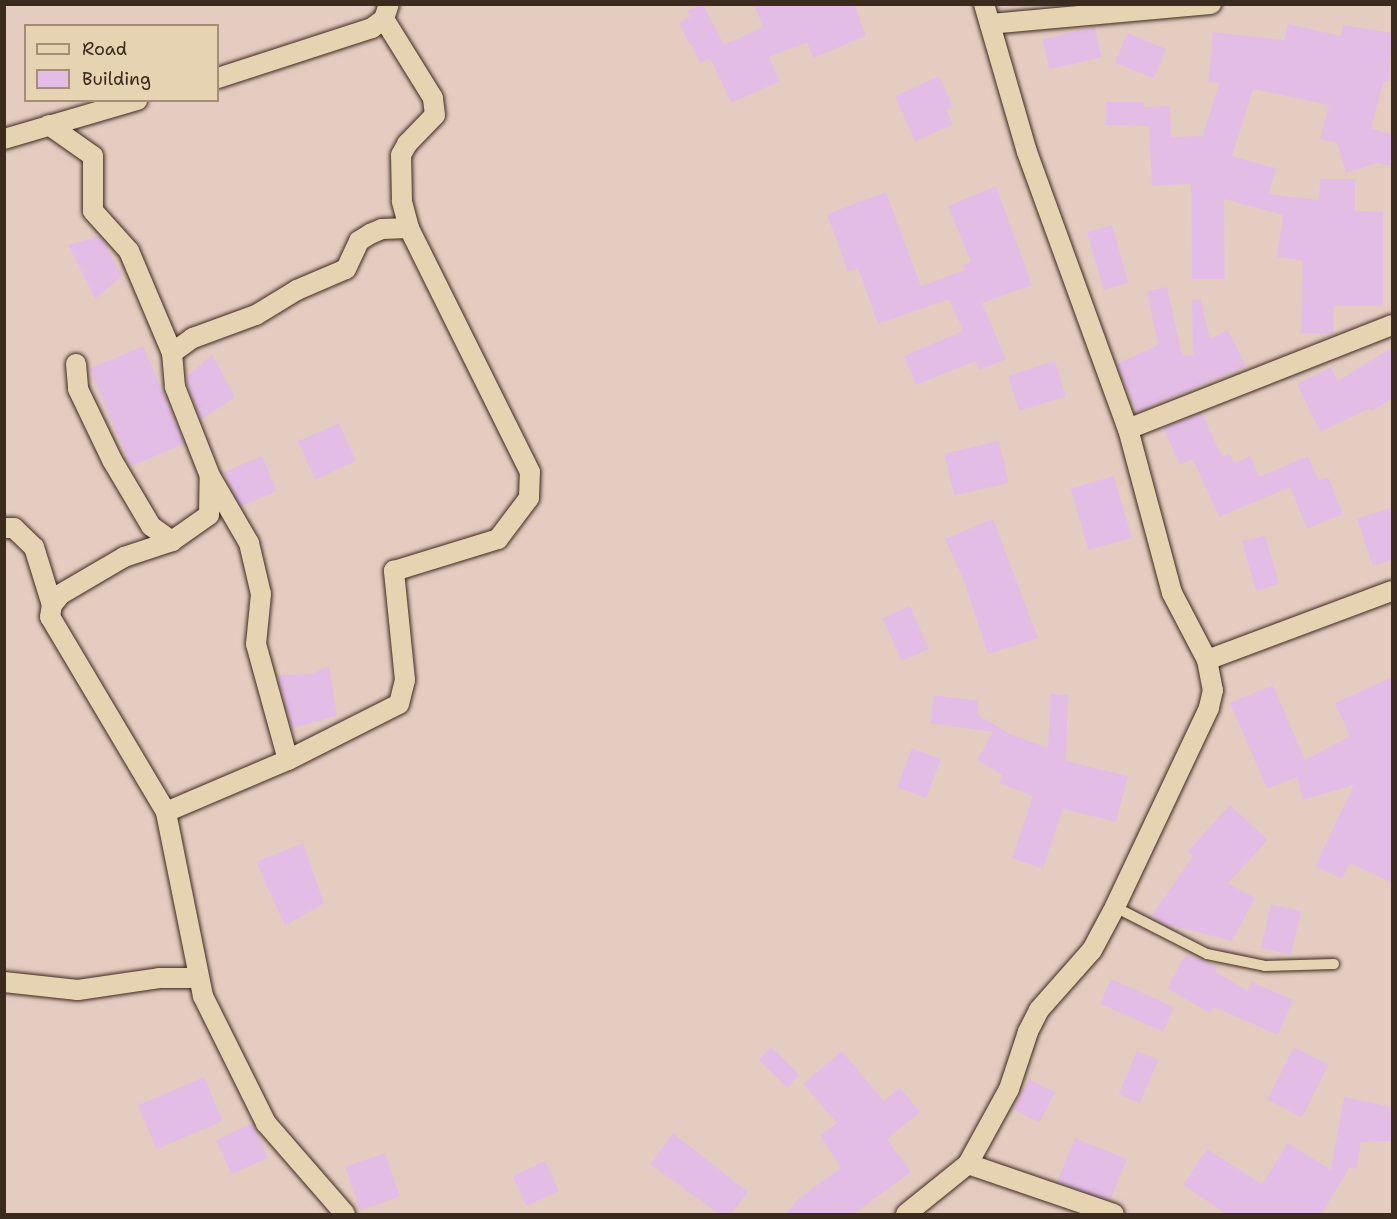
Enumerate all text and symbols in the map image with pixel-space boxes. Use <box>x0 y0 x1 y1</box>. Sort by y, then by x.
legend <box>24 24 219 102</box>
text: Road <box>82 37 127 61</box>
text: Building <box>82 67 151 91</box>

